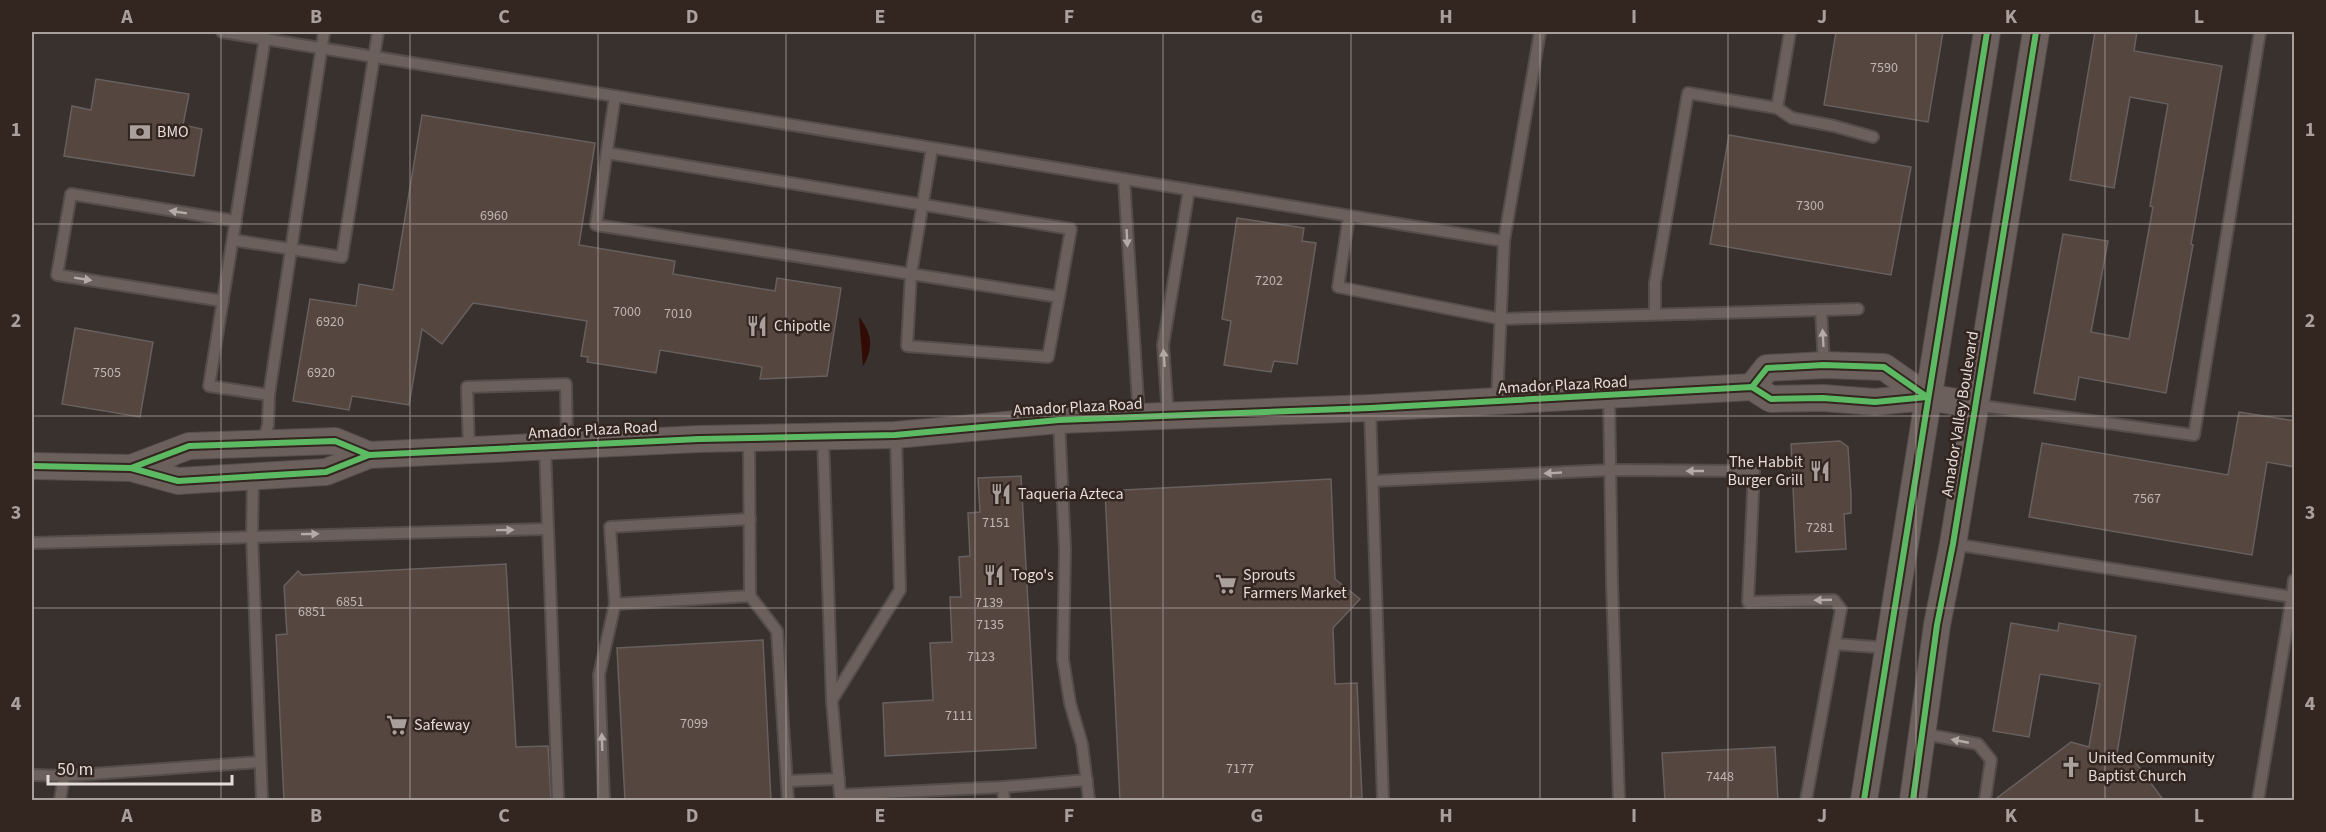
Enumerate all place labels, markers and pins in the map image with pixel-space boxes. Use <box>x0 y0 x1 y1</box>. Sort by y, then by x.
bank icon: BMO <box>128 120 152 144</box>
place label: BMO <box>157 121 189 143</box>
restaurant icon: Chipotle <box>745 314 769 338</box>
place label: Chipotle <box>774 315 831 337</box>
place label: The Habbit Burger Grill <box>1727 451 1804 491</box>
restaurant icon: The Habbit Burger Grill <box>1808 459 1832 483</box>
restaurant icon: Taqueria Azteca <box>989 482 1013 506</box>
place label: Taqueria Azteca <box>1018 483 1124 505</box>
restaurant icon: Togo's <box>982 563 1006 587</box>
place label: Togo's <box>1011 564 1054 586</box>
place label: Sprouts Farmers Market <box>1243 564 1347 604</box>
supermarket icon: Sprouts Farmers Market <box>1214 572 1238 596</box>
supermarket icon: Safeway <box>385 713 409 737</box>
place label: Safeway <box>414 714 471 736</box>
place label: United Community Baptist Church <box>2088 747 2215 787</box>
church icon: United Community Baptist Church <box>2059 755 2083 779</box>

